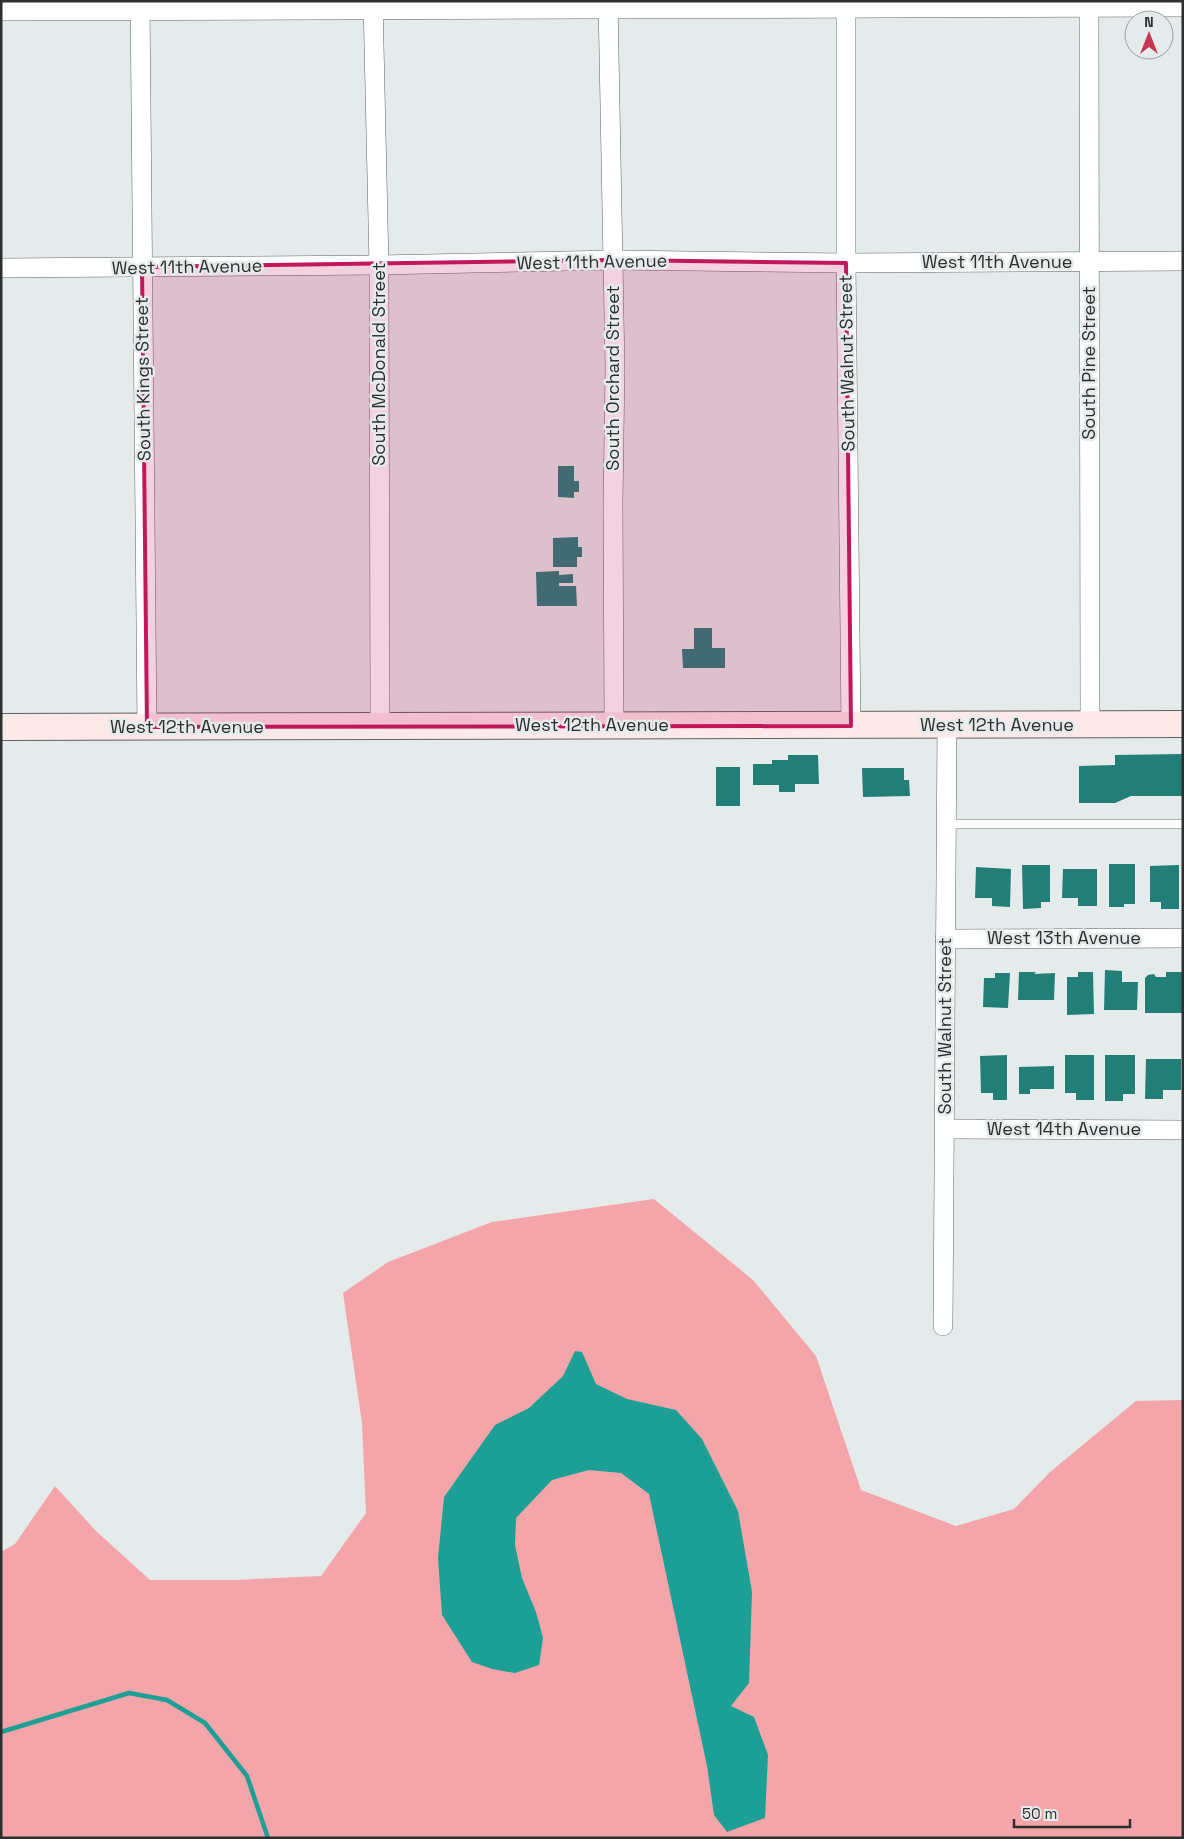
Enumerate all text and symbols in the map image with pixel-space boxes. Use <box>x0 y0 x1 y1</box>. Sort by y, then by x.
north arrow <box>1124 10 1174 60</box>
text: N <box>1144 13 1154 31</box>
street label: West 11th Avenue <box>516 249 668 274</box>
street label: West 11th Avenue <box>922 250 1072 273</box>
street label: West 11th Avenue <box>111 254 263 279</box>
street label: South McDonald Street <box>367 262 390 466</box>
street label: South Walnut Street <box>833 274 860 452</box>
street label: South Orchard Street <box>601 285 624 471</box>
street label: South Pine Street <box>1077 286 1100 440</box>
street label: South Kings Street <box>130 297 155 461</box>
street label: West 12th Avenue <box>515 713 669 736</box>
street label: West 12th Avenue <box>920 713 1074 736</box>
street label: West 12th Avenue <box>110 715 264 738</box>
street label: West 13th Avenue <box>987 926 1141 949</box>
street label: South Walnut Street <box>933 937 956 1115</box>
street label: West 14th Avenue <box>987 1117 1141 1140</box>
scale bar <box>1014 1796 1130 1828</box>
text: 50 m <box>1022 1804 1057 1823</box>

